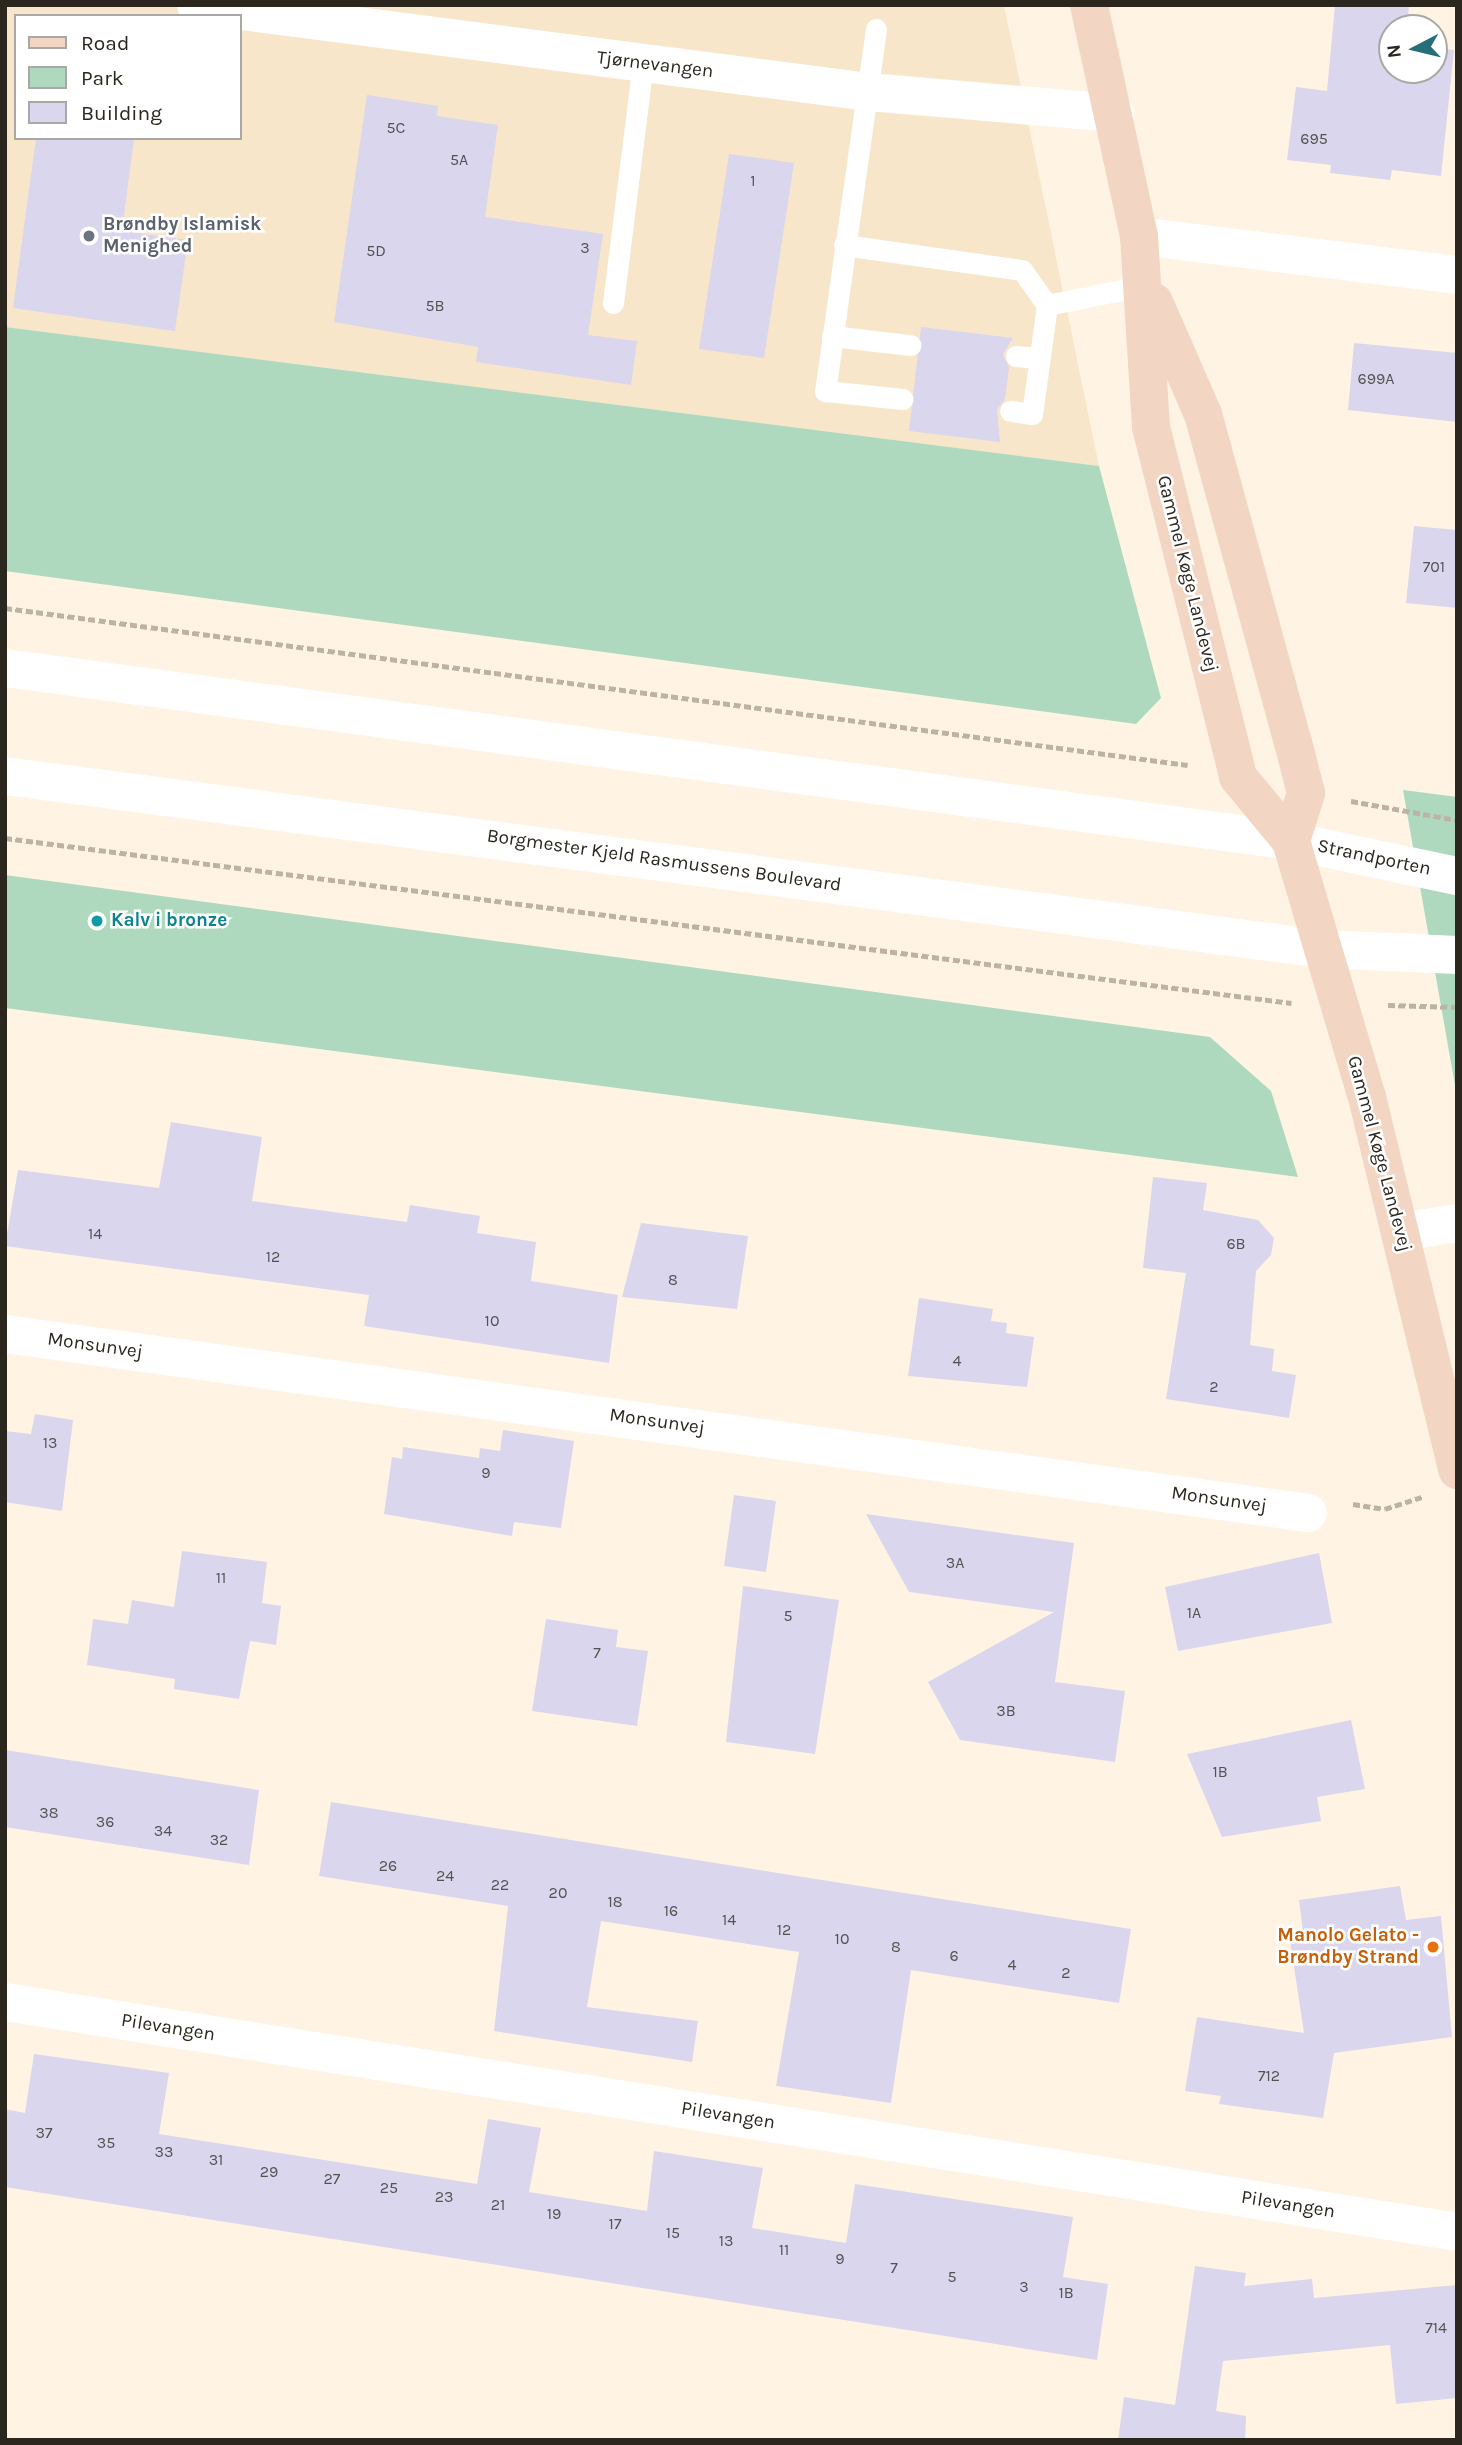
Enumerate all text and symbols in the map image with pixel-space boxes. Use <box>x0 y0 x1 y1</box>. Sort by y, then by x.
legend <box>14 14 242 140</box>
north arrow <box>1378 14 1448 84</box>
text: Road <box>81 31 129 55</box>
text: N <box>1382 43 1406 59</box>
street label: Tjørnevangen <box>595 47 715 83</box>
text: Park <box>81 66 124 90</box>
text: Building <box>81 101 162 125</box>
house number: 5C <box>387 118 405 138</box>
house number: 695 <box>1300 129 1328 149</box>
house number: 5A <box>450 150 468 170</box>
house number: 1 <box>750 171 756 191</box>
place label: Brøndby Islamisk Menighed <box>103 214 261 258</box>
marker: Brøndby Islamisk Menighed <box>81 228 97 244</box>
house number: 3 <box>580 238 590 258</box>
house number: 5D <box>366 241 386 261</box>
house number: 5B <box>426 296 444 316</box>
house number: 699A <box>1358 369 1394 389</box>
street label: Gammel Køge Landevej <box>1152 473 1222 675</box>
house number: 701 <box>1423 557 1445 577</box>
street label: Borgmester Kjeld Rasmussens Boulevard <box>485 825 843 897</box>
street label: Strandporten <box>1315 835 1433 881</box>
place label: Kalv i bronze <box>111 910 227 932</box>
marker: Kalv i bronze <box>89 913 105 929</box>
street label: Gammel Køge Landevej <box>1342 1054 1416 1254</box>
house number: 14 <box>88 1224 102 1244</box>
house number: 6B <box>1226 1234 1246 1254</box>
house number: 12 <box>266 1247 280 1267</box>
house number: 8 <box>668 1270 678 1290</box>
house number: 10 <box>485 1311 499 1331</box>
street label: Monsunvej <box>46 1328 144 1364</box>
house number: 4 <box>953 1351 961 1371</box>
house number: 2 <box>1209 1377 1219 1397</box>
street label: Monsunvej <box>608 1404 706 1440</box>
house number: 13 <box>43 1433 57 1453</box>
house number: 9 <box>481 1463 491 1483</box>
street label: Monsunvej <box>1170 1482 1268 1518</box>
house number: 3A <box>946 1553 964 1573</box>
house number: 11 <box>216 1568 226 1588</box>
house number: 1A <box>1187 1603 1201 1623</box>
house number: 5 <box>783 1606 793 1626</box>
house number: 7 <box>593 1643 601 1663</box>
house number: 3B <box>996 1701 1016 1721</box>
house number: 1B <box>1212 1762 1228 1782</box>
house number: 38 <box>39 1803 59 1823</box>
house number: 36 <box>96 1812 114 1832</box>
house number: 34 <box>154 1821 172 1841</box>
house number: 32 <box>210 1830 228 1850</box>
house number: 26 <box>379 1856 397 1876</box>
house number: 24 <box>436 1866 454 1886</box>
house number: 22 <box>491 1875 509 1895</box>
house number: 20 <box>549 1883 567 1903</box>
house number: 18 <box>607 1892 623 1912</box>
house number: 16 <box>664 1901 678 1921</box>
house number: 14 <box>722 1910 736 1930</box>
house number: 12 <box>777 1920 791 1940</box>
place label: Manolo Gelato - Brøndby Strand <box>1277 1925 1419 1969</box>
house number: 10 <box>835 1929 849 1949</box>
house number: 8 <box>891 1937 901 1957</box>
marker: Manolo Gelato - Brøndby Strand <box>1425 1939 1441 1955</box>
house number: 6 <box>949 1946 959 1966</box>
house number: 4 <box>1008 1955 1016 1975</box>
house number: 2 <box>1061 1963 1071 1983</box>
street label: Pilevangen <box>119 2009 217 2047</box>
house number: 712 <box>1258 2066 1280 2086</box>
street label: Pilevangen <box>679 2097 777 2135</box>
house number: 37 <box>36 2123 52 2143</box>
house number: 35 <box>97 2133 115 2153</box>
house number: 33 <box>155 2142 173 2162</box>
house number: 31 <box>209 2150 223 2170</box>
house number: 29 <box>260 2162 278 2182</box>
house number: 27 <box>324 2169 340 2189</box>
house number: 25 <box>380 2178 398 2198</box>
street label: Pilevangen <box>1239 2186 1337 2224</box>
house number: 23 <box>435 2187 453 2207</box>
house number: 21 <box>491 2195 505 2215</box>
house number: 19 <box>547 2204 561 2224</box>
house number: 17 <box>609 2214 621 2234</box>
house number: 15 <box>666 2223 680 2243</box>
house number: 13 <box>719 2231 733 2251</box>
house number: 11 <box>779 2240 789 2260</box>
house number: 9 <box>835 2249 845 2269</box>
house number: 7 <box>890 2258 898 2278</box>
house number: 5 <box>947 2267 957 2287</box>
house number: 3 <box>1019 2277 1029 2297</box>
house number: 1B <box>1058 2283 1074 2303</box>
house number: 714 <box>1425 2318 1447 2338</box>

